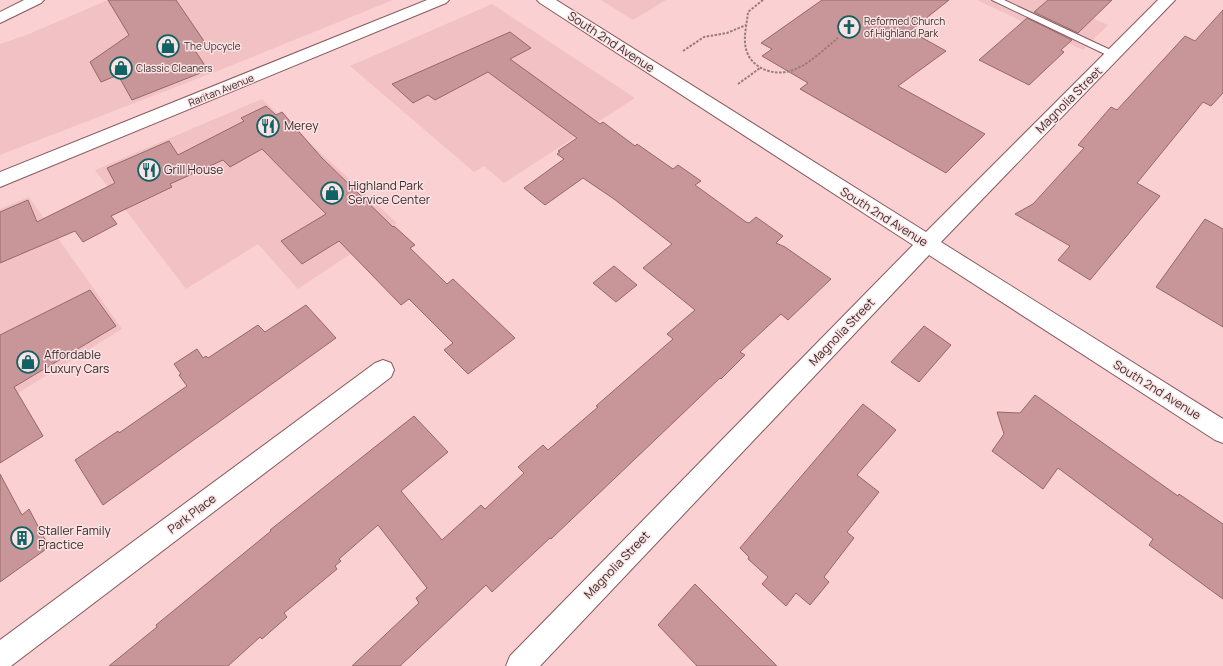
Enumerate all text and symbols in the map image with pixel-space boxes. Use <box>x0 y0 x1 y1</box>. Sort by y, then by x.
street label: South 2nd Avenue <box>565 7 658 76</box>
church icon: Reformed Church of Highland Park <box>836 14 862 40</box>
place label: Reformed Church of Highland Park <box>864 14 945 40</box>
shop icon: The Upcycle <box>155 33 181 59</box>
place label: The Upcycle <box>184 39 241 53</box>
shop icon: Classic Cleaners <box>108 55 134 81</box>
place label: Classic Cleaners <box>136 61 213 75</box>
street label: Magnolia Street <box>1032 62 1106 137</box>
street label: Raritan Avenue <box>186 70 256 110</box>
restaurant icon: Merey <box>255 113 281 139</box>
place label: Merey <box>284 117 319 134</box>
restaurant icon: Grill House <box>136 157 162 183</box>
place label: Grill House <box>164 161 223 178</box>
place label: Highland Park Service Center <box>348 177 431 208</box>
shop icon: Highland Park Service Center <box>319 180 345 206</box>
street label: South 2nd Avenue <box>837 183 931 250</box>
street label: Magnolia Street <box>805 294 878 369</box>
place label: Affordable Luxury Cars <box>44 346 109 377</box>
shop icon: Affordable Luxury Cars <box>15 349 41 375</box>
street label: South 2nd Avenue <box>1110 356 1204 423</box>
street label: Park Place <box>164 490 219 537</box>
place label: Staller Family Practice <box>38 522 111 553</box>
building icon: Staller Family Practice <box>9 525 35 551</box>
street label: Magnolia Street <box>580 527 653 602</box>

